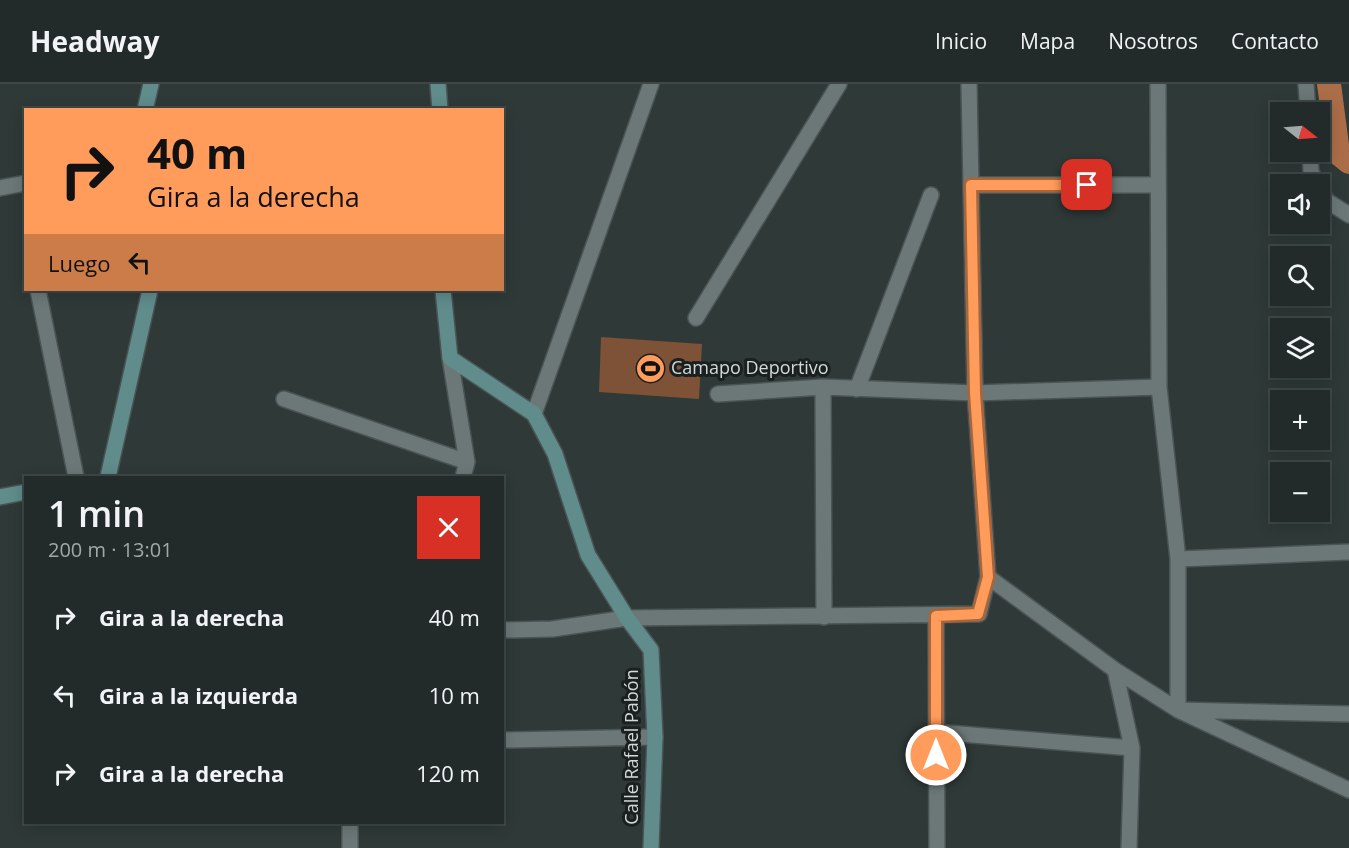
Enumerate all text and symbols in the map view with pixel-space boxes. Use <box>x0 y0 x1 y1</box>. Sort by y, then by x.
text: Headway <box>30 22 159 60</box>
text: Inicio <box>935 27 987 55</box>
text: Mapa <box>1020 27 1075 55</box>
text: Nosotros <box>1108 27 1198 55</box>
text: Contacto <box>1231 27 1319 55</box>
north arrow <box>1270 102 1330 162</box>
map controls <box>1270 102 1330 522</box>
text: 40 m <box>147 124 247 181</box>
icon: right <box>48 132 126 210</box>
pin <box>1061 159 1112 210</box>
icon: arrive <box>1070 168 1103 201</box>
button: sound <box>1270 174 1330 234</box>
text: Gira a la derecha <box>147 178 360 215</box>
icon: left <box>123 246 156 279</box>
button: search <box>1270 246 1330 306</box>
text: Luego <box>48 248 111 278</box>
button: layers <box>1270 318 1330 378</box>
sports icon: Camapo Deportivo <box>634 352 666 384</box>
place label: Camapo Deportivo <box>671 355 829 379</box>
button: + <box>1270 390 1330 450</box>
button: − <box>1270 462 1330 522</box>
text: 1 min <box>48 489 145 538</box>
button: close <box>417 496 480 559</box>
text: 200 m · 13:01 <box>48 536 173 563</box>
icon: right <box>48 601 81 634</box>
text: Gira a la derecha <box>99 602 284 632</box>
text: 40 m <box>429 602 480 632</box>
street label: Calle Rafael Pabón <box>619 669 643 825</box>
icon: left <box>48 679 81 712</box>
text: Gira a la izquierda <box>99 680 298 710</box>
text: 10 m <box>429 680 480 710</box>
position arrow <box>904 723 968 787</box>
icon: right <box>48 757 81 790</box>
text: Gira a la derecha <box>99 758 284 788</box>
text: 120 m <box>416 758 480 788</box>

